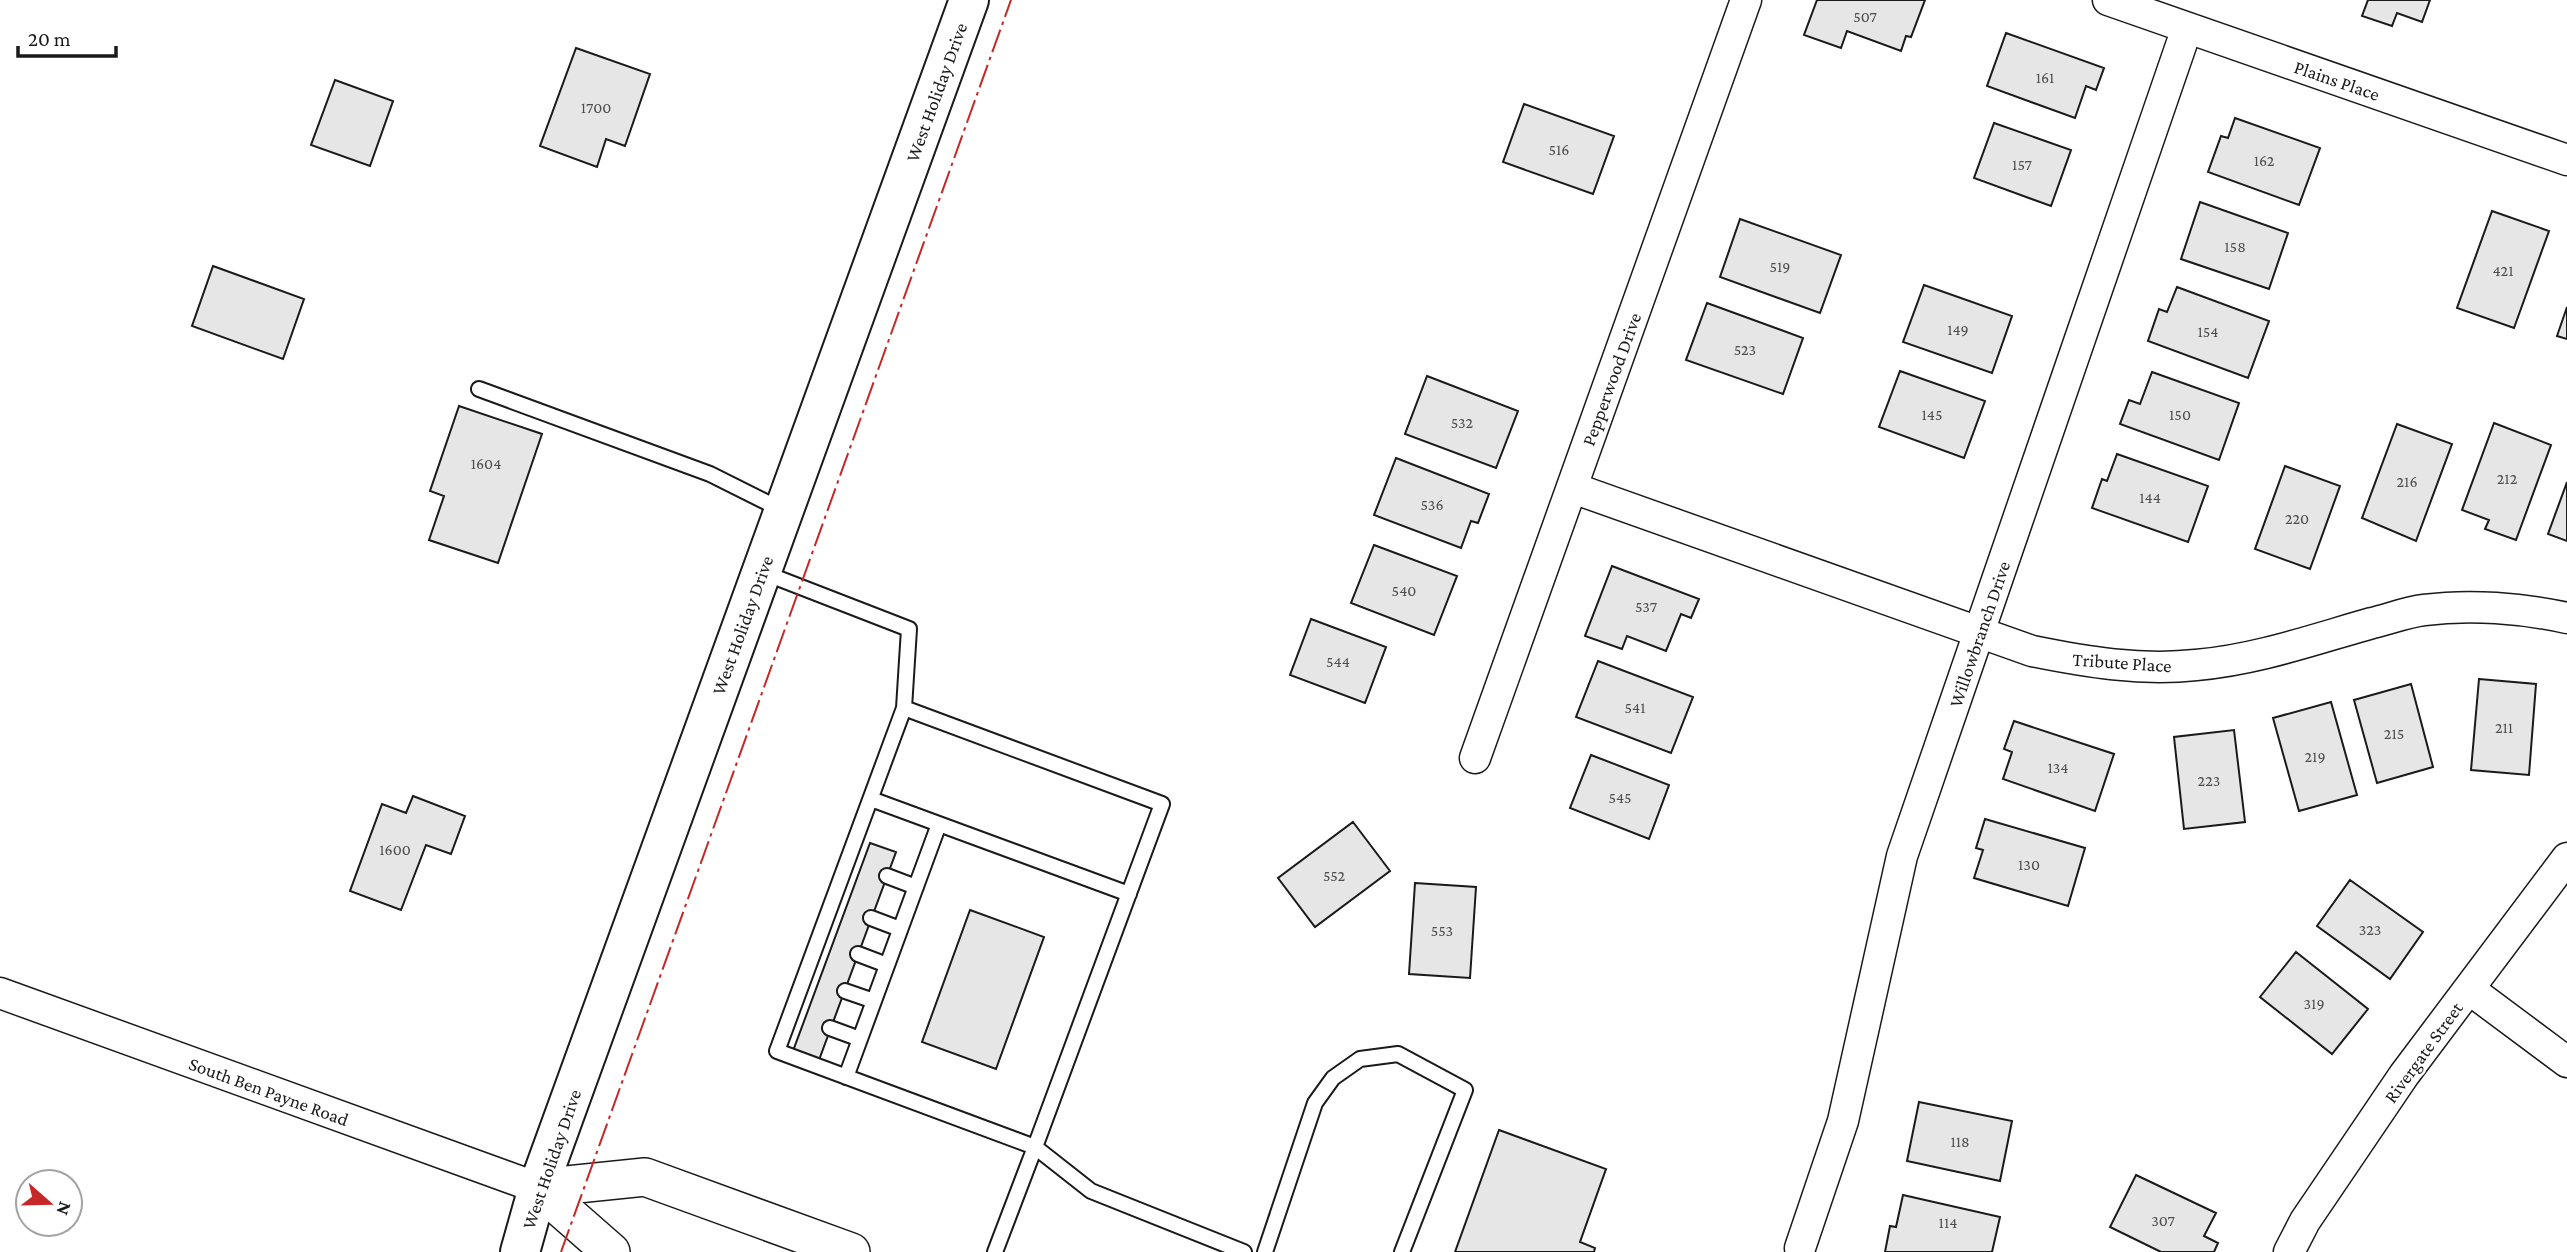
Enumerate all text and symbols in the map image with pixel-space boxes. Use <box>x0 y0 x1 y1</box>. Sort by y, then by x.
house number: 507 <box>1853 8 1877 25</box>
scale bar <box>18 14 116 58</box>
street label: West Holiday Drive <box>902 20 971 165</box>
text: 20 m <box>28 27 71 51</box>
street label: Plains Place <box>2291 56 2382 105</box>
house number: 161 <box>2036 69 2054 86</box>
house number: 1700 <box>581 99 611 116</box>
house number: 516 <box>1549 141 1569 158</box>
house number: 162 <box>2254 152 2275 169</box>
house number: 157 <box>2012 156 2033 173</box>
house number: 158 <box>2224 238 2246 255</box>
house number: 519 <box>1770 258 1790 275</box>
house number: 421 <box>2493 262 2513 279</box>
street label: Pepperwood Drive <box>1578 310 1645 449</box>
house number: 149 <box>1947 321 1969 338</box>
house number: 154 <box>2197 323 2219 340</box>
house number: 523 <box>1734 341 1756 358</box>
house number: 145 <box>1922 406 1942 423</box>
house number: 150 <box>2169 406 2191 423</box>
house number: 532 <box>1451 414 1474 431</box>
house number: 1604 <box>471 455 501 472</box>
house number: 212 <box>2497 470 2518 487</box>
house number: 216 <box>2396 473 2418 490</box>
house number: 144 <box>2139 489 2161 506</box>
house number: 536 <box>1420 496 1444 513</box>
house number: 220 <box>2285 510 2309 527</box>
street label: West Holiday Drive <box>708 553 777 698</box>
street label: Willowbranch Drive <box>1945 558 2014 710</box>
house number: 540 <box>1392 582 1416 599</box>
house number: 537 <box>1635 598 1658 615</box>
street label: Tribute Place <box>2072 649 2172 676</box>
house number: 544 <box>1326 653 1350 670</box>
house number: 541 <box>1624 699 1646 716</box>
house number: 211 <box>2495 719 2513 736</box>
house number: 215 <box>2384 725 2404 742</box>
house number: 219 <box>2304 748 2326 765</box>
house number: 134 <box>2047 759 2069 776</box>
house number: 223 <box>2198 772 2220 789</box>
house number: 545 <box>1608 789 1632 806</box>
house number: 1600 <box>379 841 411 858</box>
house number: 130 <box>2018 856 2040 873</box>
house number: 552 <box>1323 867 1345 884</box>
house number: 323 <box>2359 921 2381 938</box>
house number: 553 <box>1431 922 1453 939</box>
house number: 319 <box>2303 995 2325 1012</box>
street label: Rivergate Street <box>2380 997 2467 1107</box>
street label: South Ben Payne Road <box>186 1053 352 1130</box>
street label: West Holiday Drive <box>518 1086 585 1232</box>
house number: 118 <box>1950 1133 1970 1150</box>
north arrow <box>14 1168 84 1238</box>
text: N <box>52 1199 77 1218</box>
house number: 307 <box>2151 1212 2175 1229</box>
house number: 114 <box>1939 1214 1957 1231</box>

